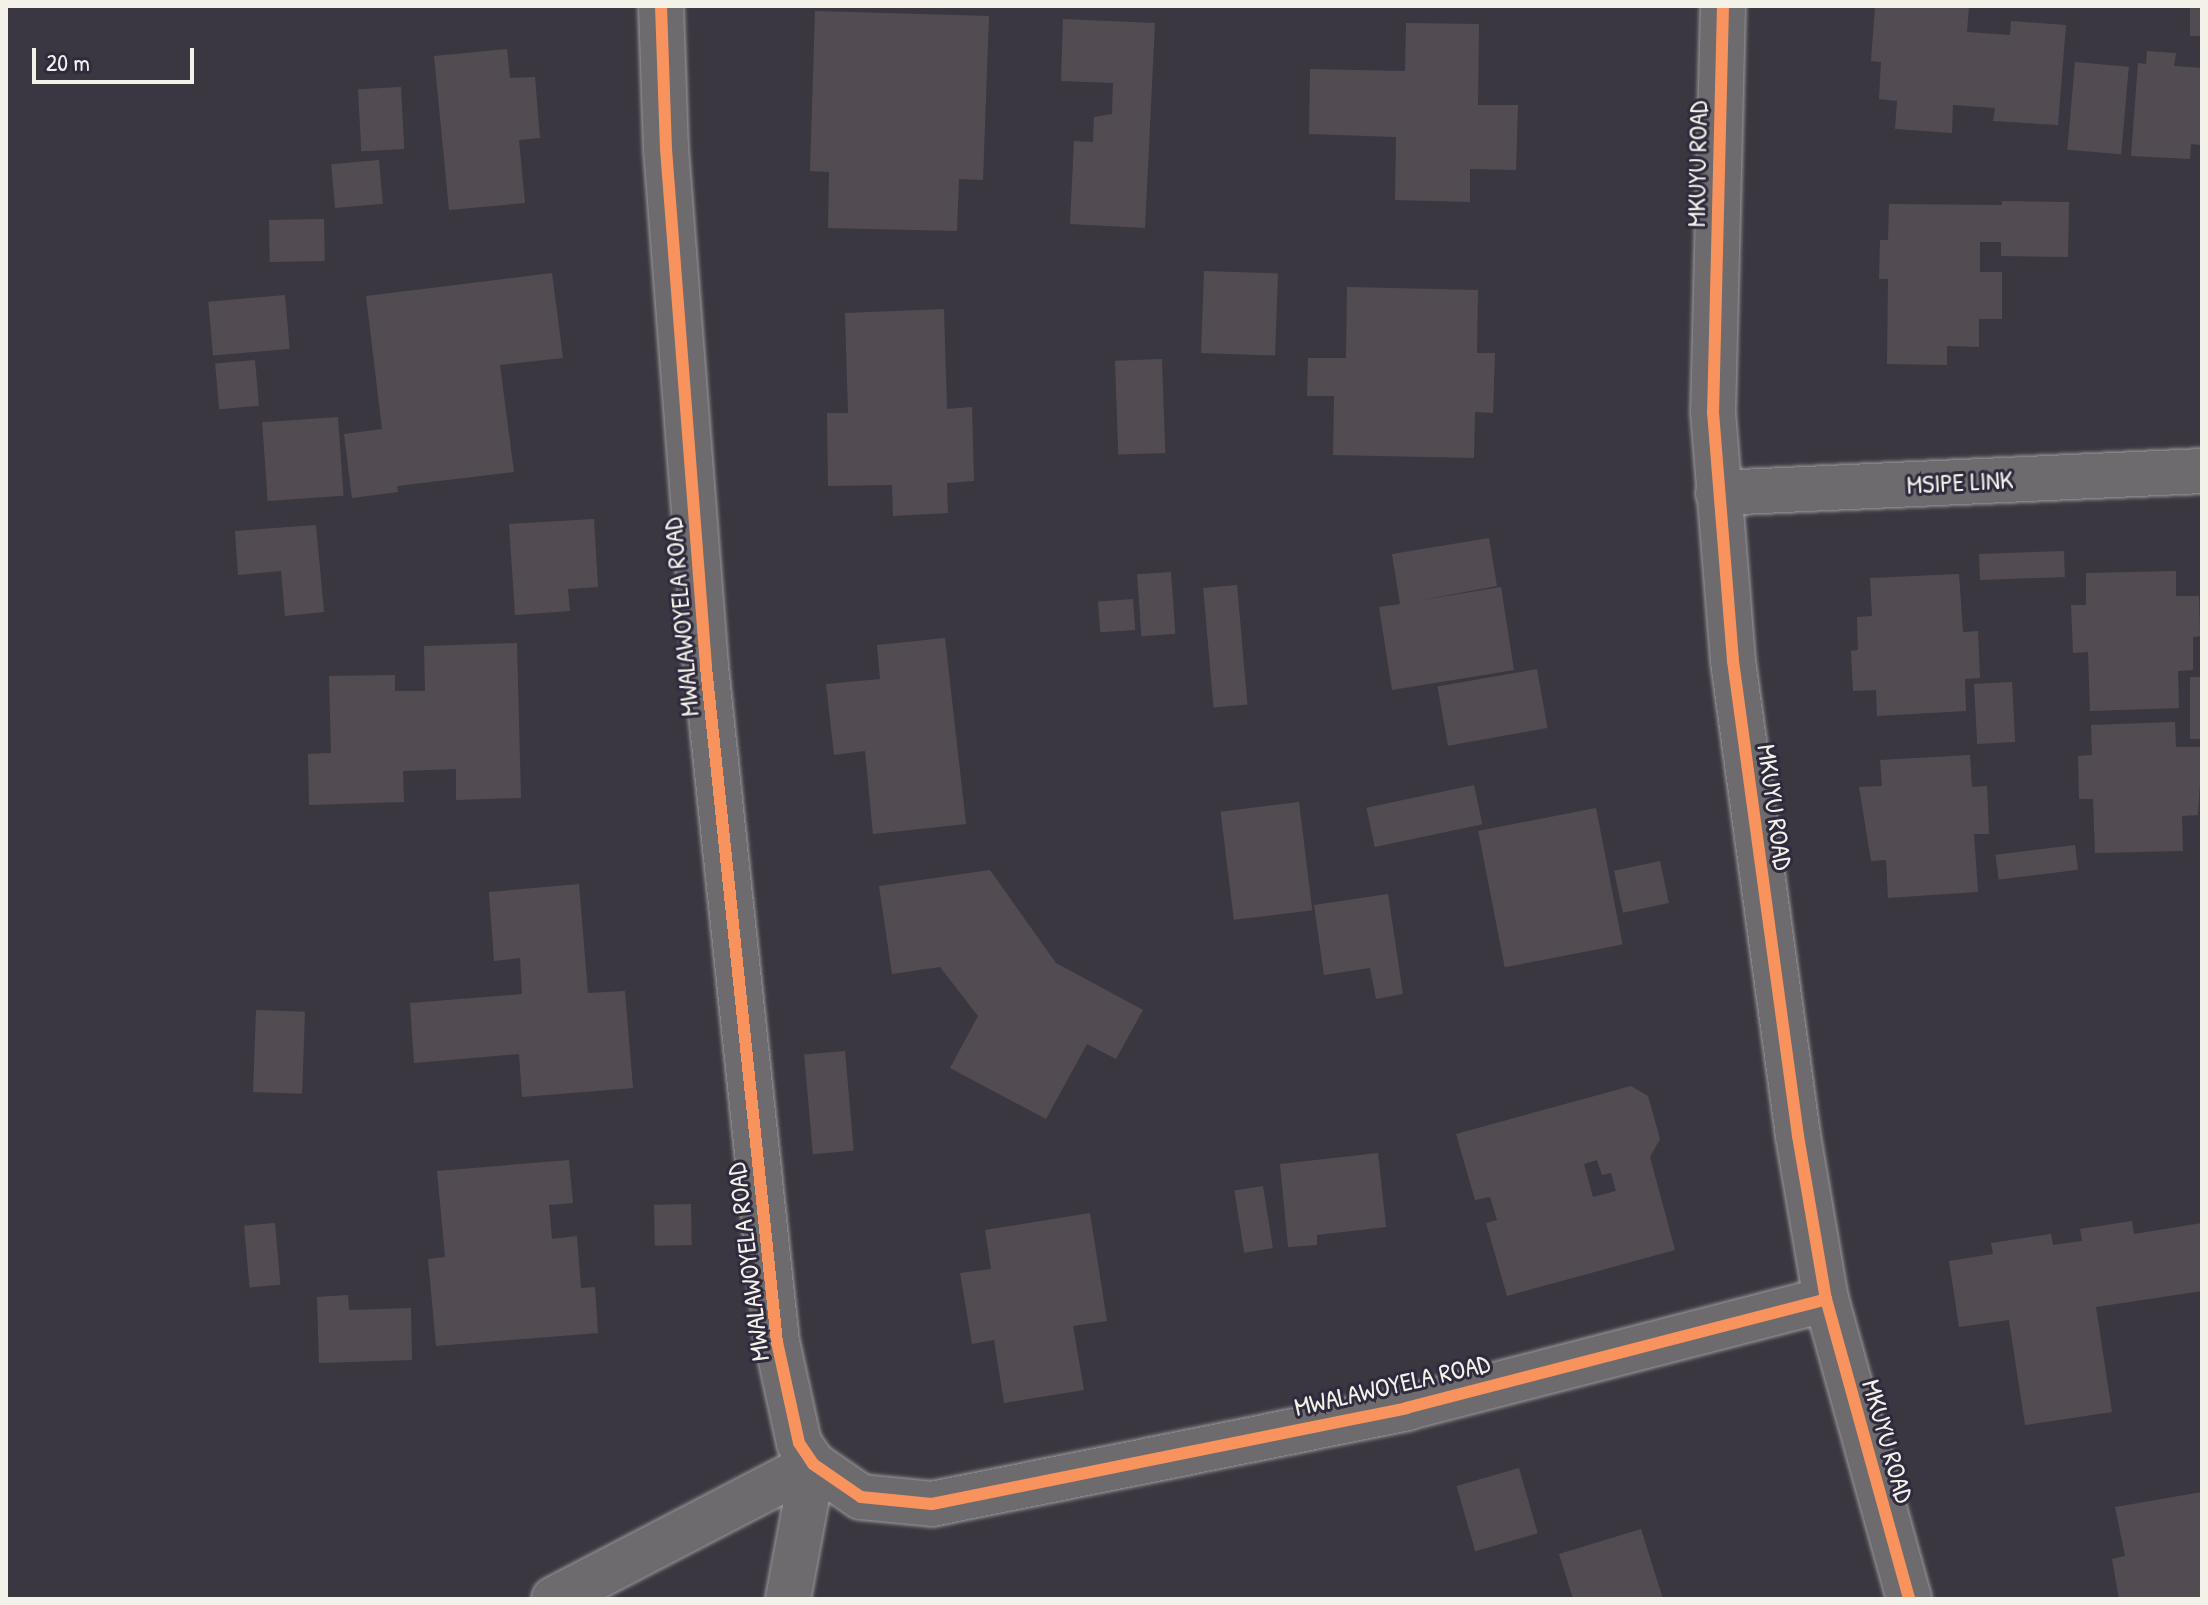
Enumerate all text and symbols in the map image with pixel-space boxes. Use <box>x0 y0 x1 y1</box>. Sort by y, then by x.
scale bar <box>36 32 198 82</box>
text: 20 m <box>46 46 90 78</box>
street label: MKUYU ROAD <box>1680 101 1714 227</box>
street label: MSIPE LINK <box>1906 464 2014 500</box>
street label: MWALAWOYELA ROAD <box>657 516 705 718</box>
street label: MKUYU ROAD <box>1751 742 1799 872</box>
street label: MWALAWOYELA ROAD <box>720 1161 776 1363</box>
street label: MWALAWOYELA ROAD <box>1291 1347 1493 1423</box>
street label: MKUYU ROAD <box>1856 1376 1920 1506</box>

